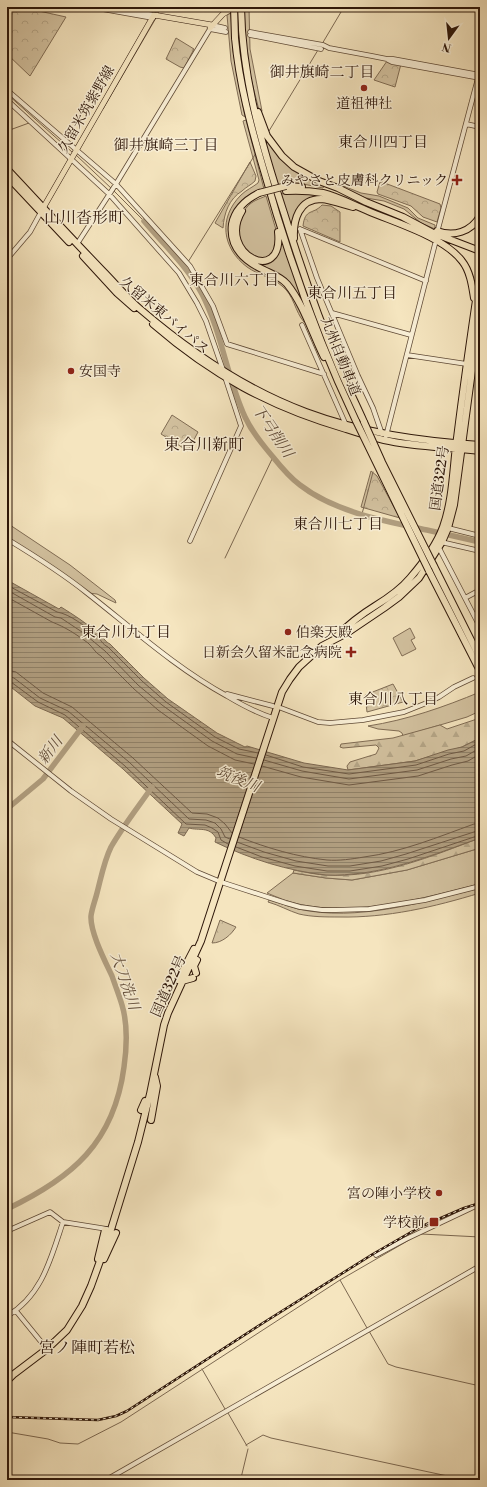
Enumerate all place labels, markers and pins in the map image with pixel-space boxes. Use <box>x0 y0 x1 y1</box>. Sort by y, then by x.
marker: 道祖神社 <box>359 83 369 93</box>
place label: 道祖神社 <box>336 95 392 113</box>
place label: みやさと皮膚科クリニック <box>281 172 448 190</box>
marker: みやさと皮膚科クリニック <box>451 174 463 186</box>
place label: 安国寺 <box>79 363 121 381</box>
marker: 安国寺 <box>66 366 76 376</box>
place label: 伯楽天殿 <box>296 624 352 642</box>
marker: 伯楽天殿 <box>283 627 293 637</box>
place label: 日新会久留米記念病院 <box>202 644 342 662</box>
marker: 日新会久留米記念病院 <box>345 646 357 658</box>
place label: 宮の陣小学校 <box>347 1185 431 1203</box>
marker: 宮の陣小学校 <box>434 1188 444 1198</box>
place label: 学校前 <box>383 1214 425 1232</box>
marker: 学校前 <box>428 1216 440 1228</box>

